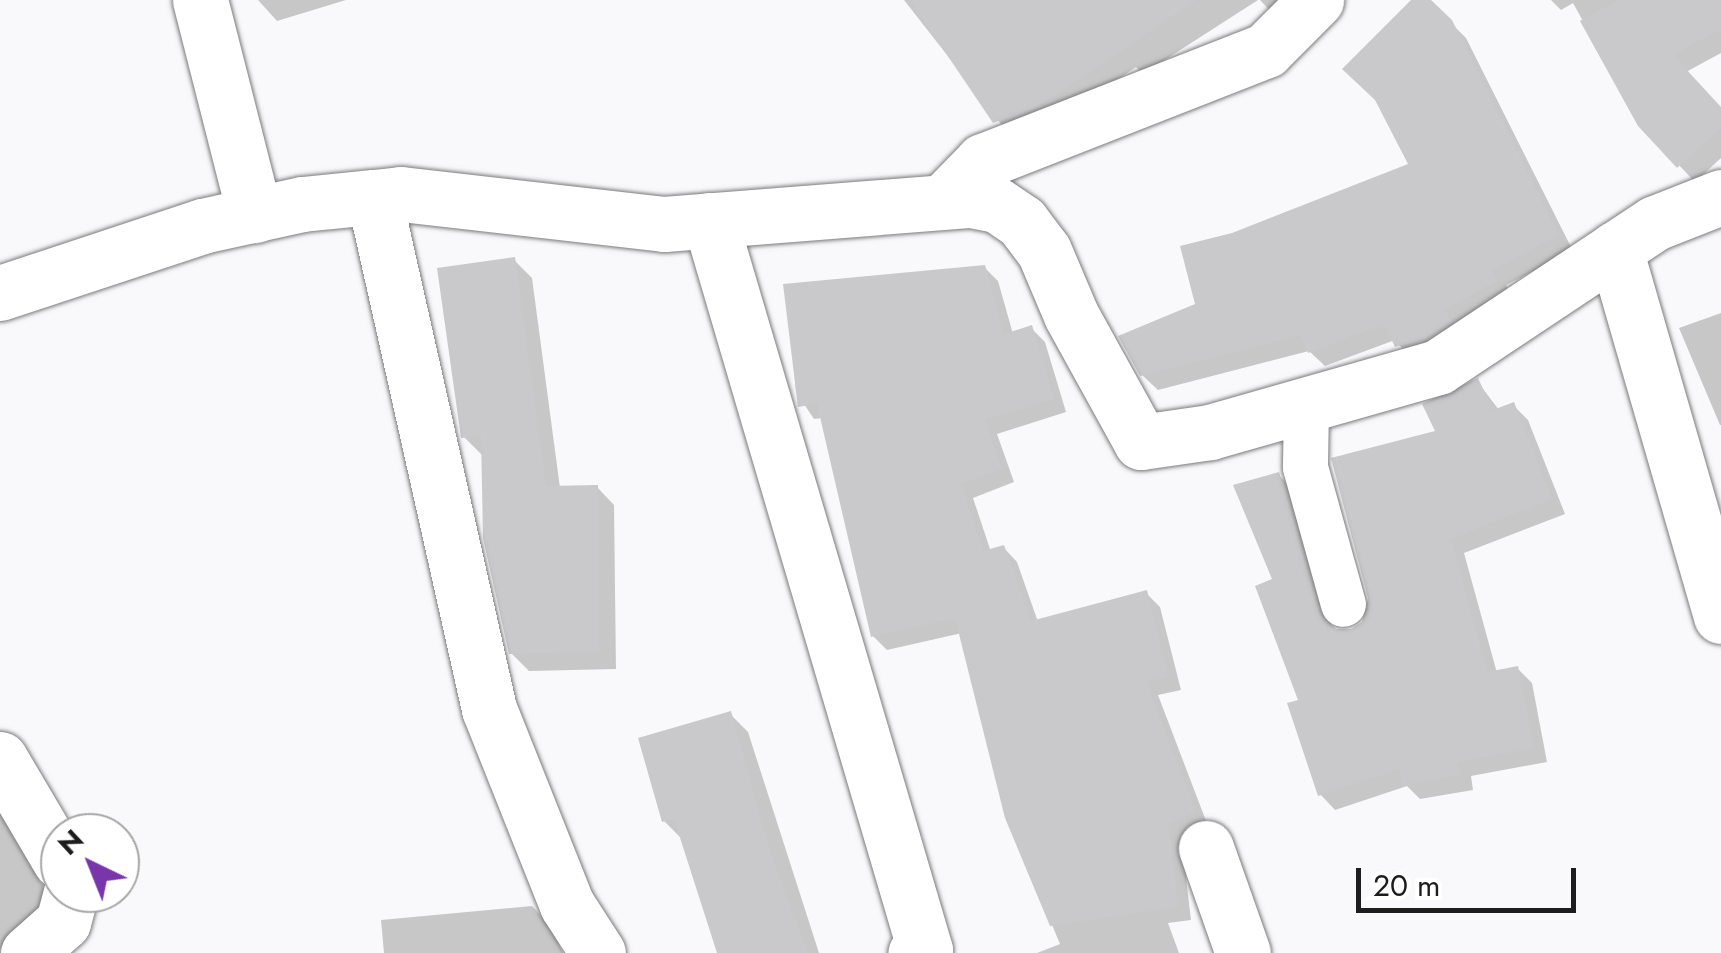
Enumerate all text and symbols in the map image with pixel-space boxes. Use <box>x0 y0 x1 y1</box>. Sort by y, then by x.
north arrow <box>40 813 140 913</box>
text: N <box>48 820 93 865</box>
scale bar <box>1361 848 1581 910</box>
text: 20 m <box>1373 864 1440 907</box>

